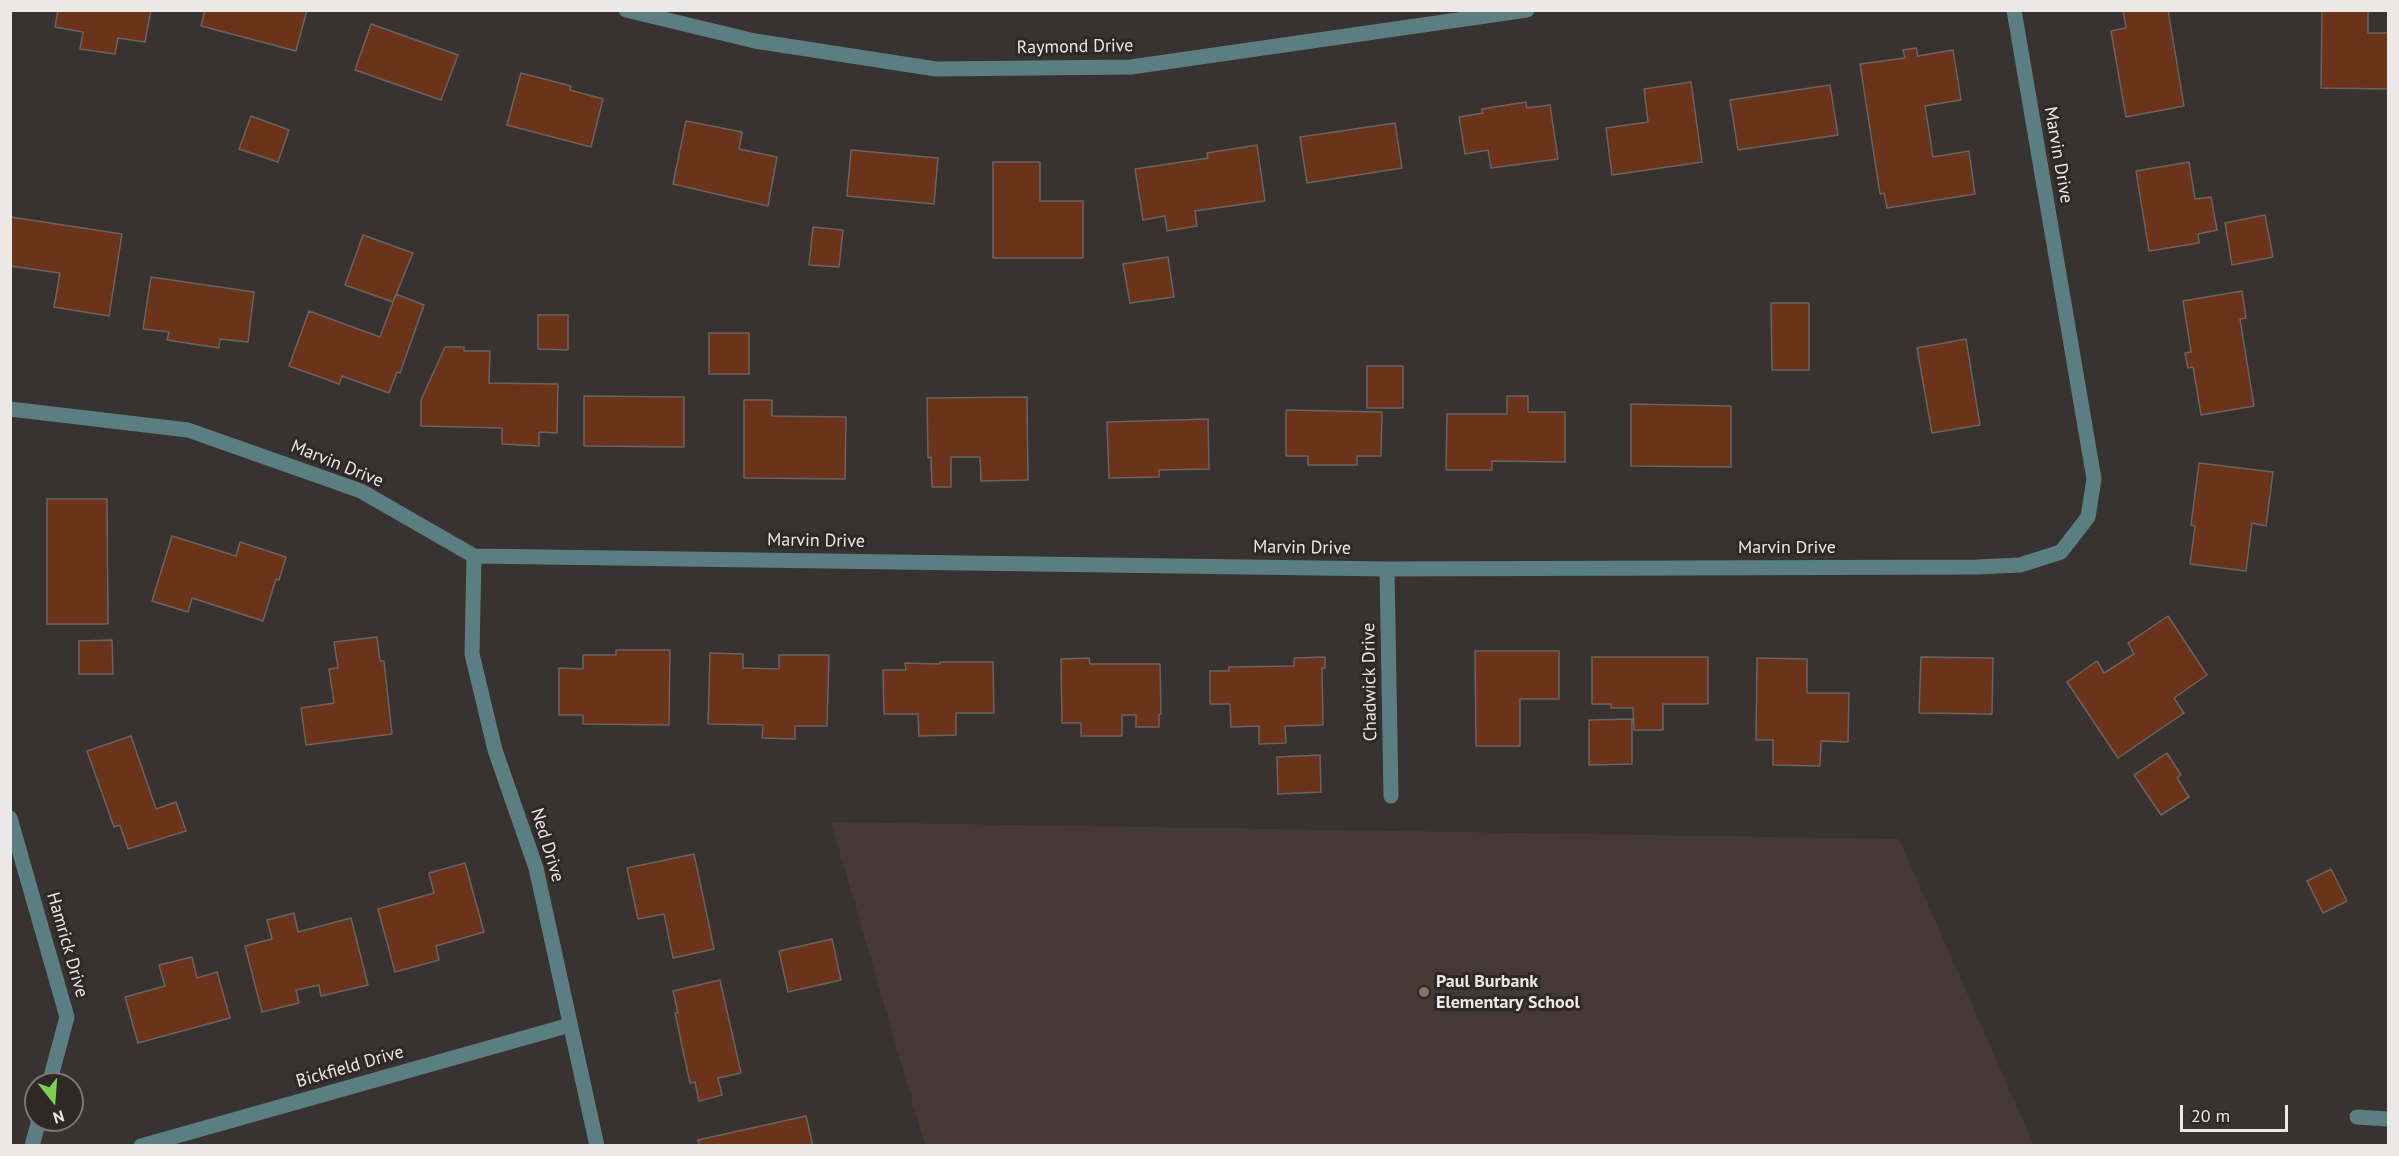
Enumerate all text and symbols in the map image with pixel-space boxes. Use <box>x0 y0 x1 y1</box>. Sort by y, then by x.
street label: Raymond Drive <box>1016 35 1134 59</box>
street label: Marvin Drive <box>2039 105 2077 205</box>
street label: Marvin Drive <box>288 436 386 492</box>
street label: Marvin Drive <box>767 529 865 553</box>
street label: Marvin Drive <box>1253 536 1351 560</box>
street label: Marvin Drive <box>1738 537 1836 559</box>
street label: Chadwick Drive <box>1358 622 1382 742</box>
street label: Ned Drive <box>526 805 568 885</box>
street label: Hamrick Drive <box>42 890 92 1000</box>
place label: Paul Burbank Elementary School <box>1436 971 1580 1014</box>
marker: Paul Burbank Elementary School <box>1417 985 1431 999</box>
street label: Bickfield Drive <box>294 1041 406 1093</box>
north arrow <box>24 1072 84 1132</box>
scale bar <box>2183 1093 2291 1131</box>
text: 20 m <box>2191 1104 2230 1127</box>
text: N <box>51 1106 67 1128</box>

